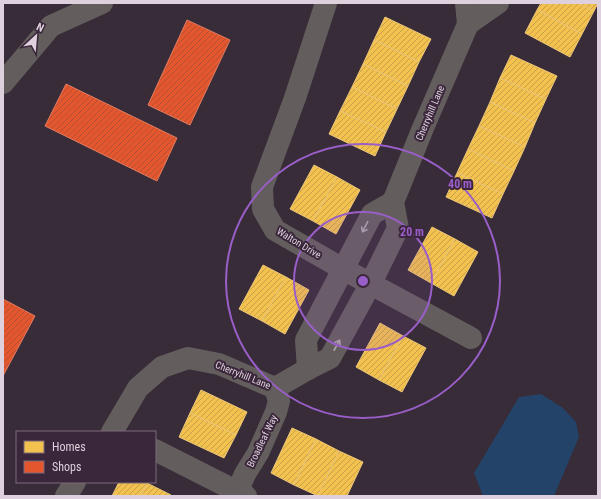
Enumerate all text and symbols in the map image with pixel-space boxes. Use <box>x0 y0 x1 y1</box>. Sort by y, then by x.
north arrow <box>16 16 56 56</box>
text: N <box>34 20 46 35</box>
street label: Cherryhill Lane <box>413 84 447 142</box>
text: 40 m <box>448 177 472 191</box>
one-way arrow <box>361 221 369 233</box>
text: 20 m <box>400 225 424 239</box>
street label: Walton Drive <box>275 226 323 261</box>
centre of rings <box>356 274 370 288</box>
one-way arrow <box>334 339 341 351</box>
street label: Cherryhill Lane <box>214 359 273 391</box>
street label: Broadleaf Way <box>245 413 279 469</box>
legend <box>16 431 156 483</box>
text: Homes <box>52 440 86 454</box>
text: Shops <box>52 460 81 474</box>

